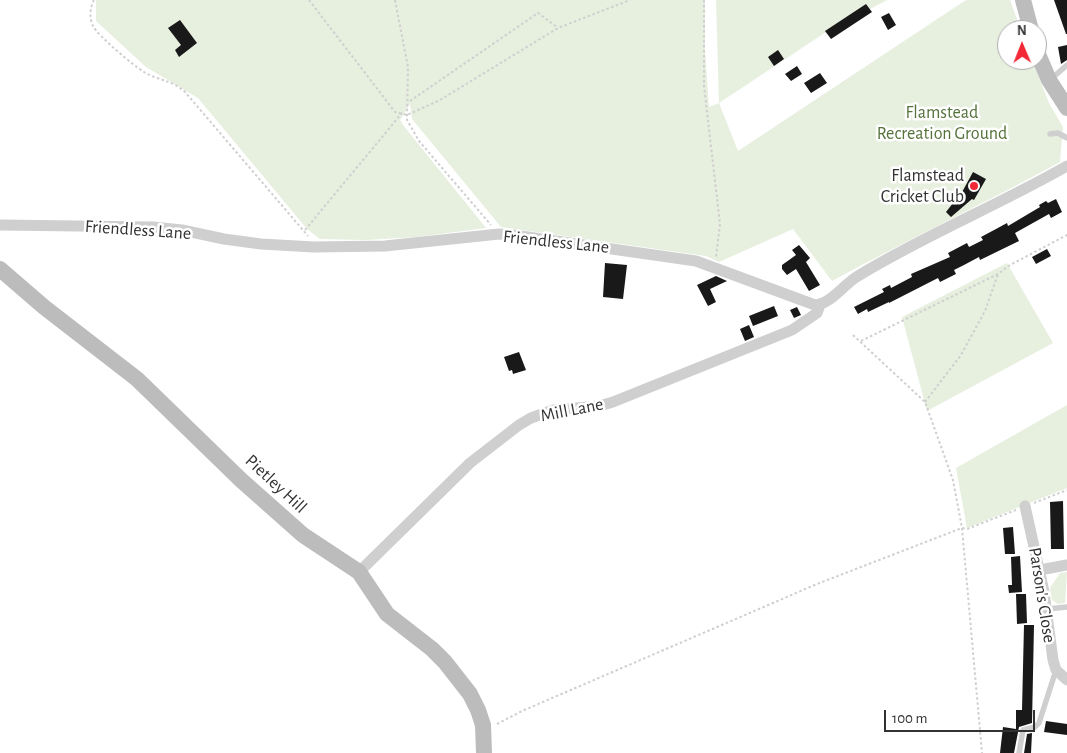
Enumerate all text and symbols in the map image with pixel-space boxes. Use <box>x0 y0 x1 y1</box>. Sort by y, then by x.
north arrow <box>997 20 1047 70</box>
text: N <box>1017 24 1027 38</box>
park label: Flamstead Recreation Ground <box>877 102 1007 144</box>
place label: Flamstead Cricket Club <box>881 165 964 208</box>
marker: Flamstead Cricket Club <box>968 180 980 192</box>
street label: Friendless Lane <box>84 216 192 244</box>
street label: Friendless Lane <box>502 226 610 258</box>
street label: Mill Lane <box>539 393 605 427</box>
street label: Pietley Hill <box>241 450 311 518</box>
street label: Parson's Close <box>1024 546 1060 644</box>
scale bar <box>887 700 1038 732</box>
text: 100 m <box>892 711 927 726</box>

